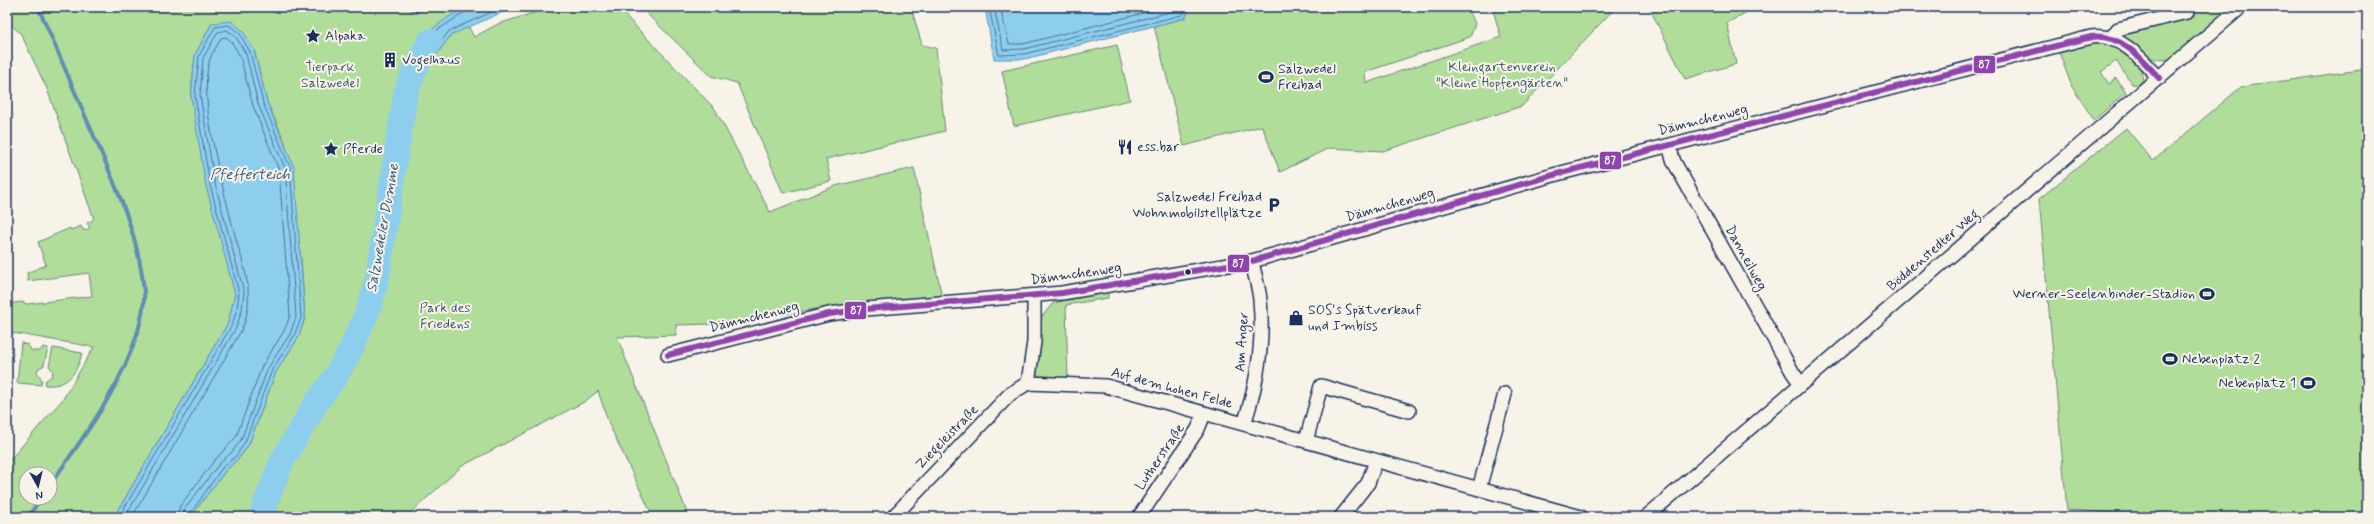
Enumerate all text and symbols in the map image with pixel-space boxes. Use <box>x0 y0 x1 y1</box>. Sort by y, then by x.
place icon: Alpaka <box>304 27 322 45</box>
place label: Alpaka <box>325 27 366 45</box>
building icon: Vogelhaus <box>381 51 399 69</box>
place label: Vogelhaus <box>402 51 460 71</box>
line badge: 87 <box>1973 55 1996 74</box>
park label: Tierpark Salzwedel <box>301 58 359 92</box>
park label: Kleingartenverein "Kleine Hopfengärten" <box>1436 58 1568 93</box>
text: 87 <box>1978 58 1990 72</box>
place label: Salzwedel Freibad <box>1278 60 1336 94</box>
sports icon: Salzwedel Freibad <box>1257 68 1275 86</box>
street label: Dämmchenweg <box>1656 100 1750 141</box>
restaurant icon: ess.bar <box>1116 138 1134 156</box>
place label: ess.bar <box>1137 138 1179 156</box>
place icon: Pferde <box>322 140 340 158</box>
place label: Pferde <box>343 140 383 158</box>
line badge: 87 <box>1599 151 1622 170</box>
text: 87 <box>1604 154 1616 168</box>
water label: Salzwedeler Dumme <box>362 161 404 294</box>
water label: Pfefferteich <box>210 165 290 185</box>
street label: Dämmchenweg <box>1344 184 1437 227</box>
place label: Salzwedel Freibad Wohnmobilstellplätze <box>1132 188 1262 222</box>
parking icon: Salzwedel Freibad Wohnmobilstellplätze <box>1265 196 1283 214</box>
street label: Böddenstedter Weg <box>1883 205 1984 296</box>
street label: Danneilweg <box>1720 222 1771 294</box>
line badge: 87 <box>1227 254 1250 273</box>
text: 87 <box>1232 257 1244 271</box>
street label: Dämmchenweg <box>1029 259 1123 290</box>
unlabelled marker <box>1183 267 1193 277</box>
place label: Werner-Seelenbinder-Stadion <box>2013 285 2195 303</box>
sports icon: Werner-Seelenbinder-Stadion <box>2198 285 2216 303</box>
street label: Dämmchenweg <box>707 297 801 338</box>
park label: Park des Friedens <box>419 299 471 333</box>
line badge: 87 <box>844 301 867 320</box>
place label: SOS's Spätverkauf und Imbiss <box>1308 301 1421 335</box>
text: 87 <box>850 304 862 318</box>
shop icon: SOS's Spätverkauf und Imbiss <box>1287 309 1305 327</box>
street label: Am Anger <box>1231 311 1254 373</box>
sports icon: Nebenplatz 2 <box>2161 350 2179 368</box>
place label: Nebenplatz 2 <box>2182 350 2260 368</box>
street label: Auf dem hohen Felde <box>1109 363 1235 413</box>
place label: Nebenplatz 1 <box>2218 374 2296 392</box>
sports icon: Nebenplatz 1 <box>2299 374 2317 392</box>
street label: Ziegeleistraße <box>912 401 984 474</box>
street label: Lutherstraße <box>1131 420 1189 494</box>
north arrow <box>18 466 58 506</box>
text: N <box>35 487 44 502</box>

